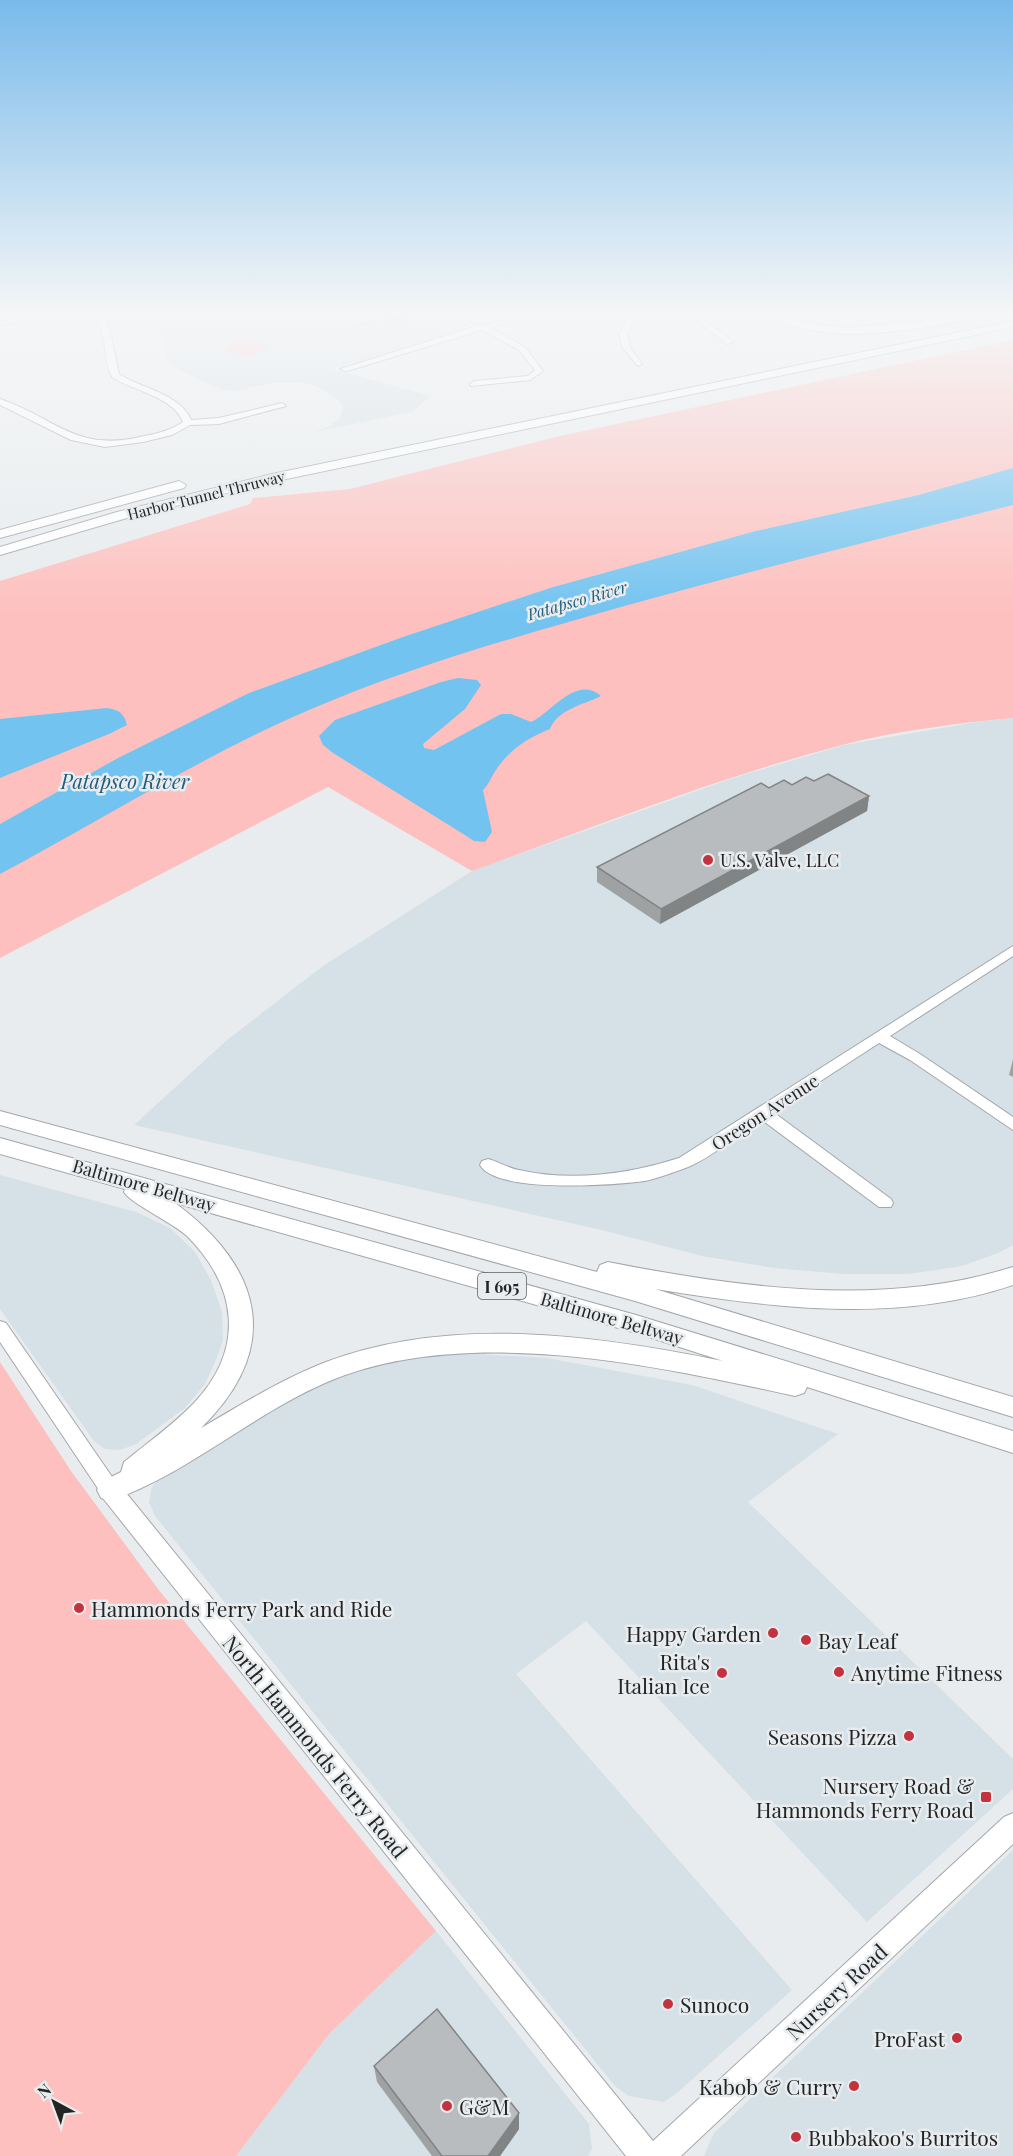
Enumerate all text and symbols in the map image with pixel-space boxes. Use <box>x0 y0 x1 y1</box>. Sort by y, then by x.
street label: Harbor Tunnel Thruway <box>125 466 287 524</box>
water label: Patapsco River <box>524 575 630 625</box>
water label: Patapsco River <box>60 767 191 794</box>
place label: U.S. Valve, LLC <box>720 848 839 872</box>
marker: U.S. Valve, LLC <box>701 853 715 867</box>
street label: Oregon Avenue <box>707 1068 823 1156</box>
street label: Baltimore Beltway <box>70 1153 218 1217</box>
road number: I 695 <box>478 1273 526 1299</box>
street label: Baltimore Beltway <box>538 1286 686 1350</box>
place label: Hammonds Ferry Park and Ride <box>91 1594 393 1622</box>
marker: Hammonds Ferry Park and Ride <box>72 1601 86 1615</box>
place label: Happy Garden <box>626 1619 761 1647</box>
marker: Happy Garden <box>766 1626 780 1640</box>
place label: Bay Leaf <box>818 1626 899 1654</box>
street label: North Hammonds Ferry Road <box>217 1629 415 1863</box>
marker: Bay Leaf <box>799 1633 813 1647</box>
place label: Rita's Italian Ice <box>617 1647 710 1699</box>
place label: Anytime Fitness <box>850 1658 1003 1686</box>
marker: Anytime Fitness <box>832 1665 846 1679</box>
marker: Rita's Italian Ice <box>715 1666 729 1680</box>
place label: Seasons Pizza <box>768 1722 898 1750</box>
marker: Seasons Pizza <box>902 1729 916 1743</box>
place label: Nursery Road & Hammonds Ferry Road <box>756 1771 974 1823</box>
marker: Nursery Road & Hammonds Ferry Road <box>979 1790 993 1804</box>
street label: Nursery Road <box>779 1937 893 2045</box>
place label: Sunoco <box>680 1990 749 2018</box>
marker: Sunoco <box>661 1997 675 2011</box>
place label: ProFast <box>874 2024 946 2052</box>
marker: ProFast <box>950 2031 964 2045</box>
north arrow <box>24 2072 84 2132</box>
place label: Kabob & Curry <box>699 2072 842 2100</box>
text: N <box>33 2078 55 2102</box>
marker: Kabob & Curry <box>847 2079 861 2093</box>
place label: G&M <box>459 2092 510 2120</box>
marker: G&M <box>440 2099 454 2113</box>
place label: Bubbakoo's Burritos <box>808 2123 998 2151</box>
marker: Bubbakoo's Burritos <box>789 2130 803 2144</box>

